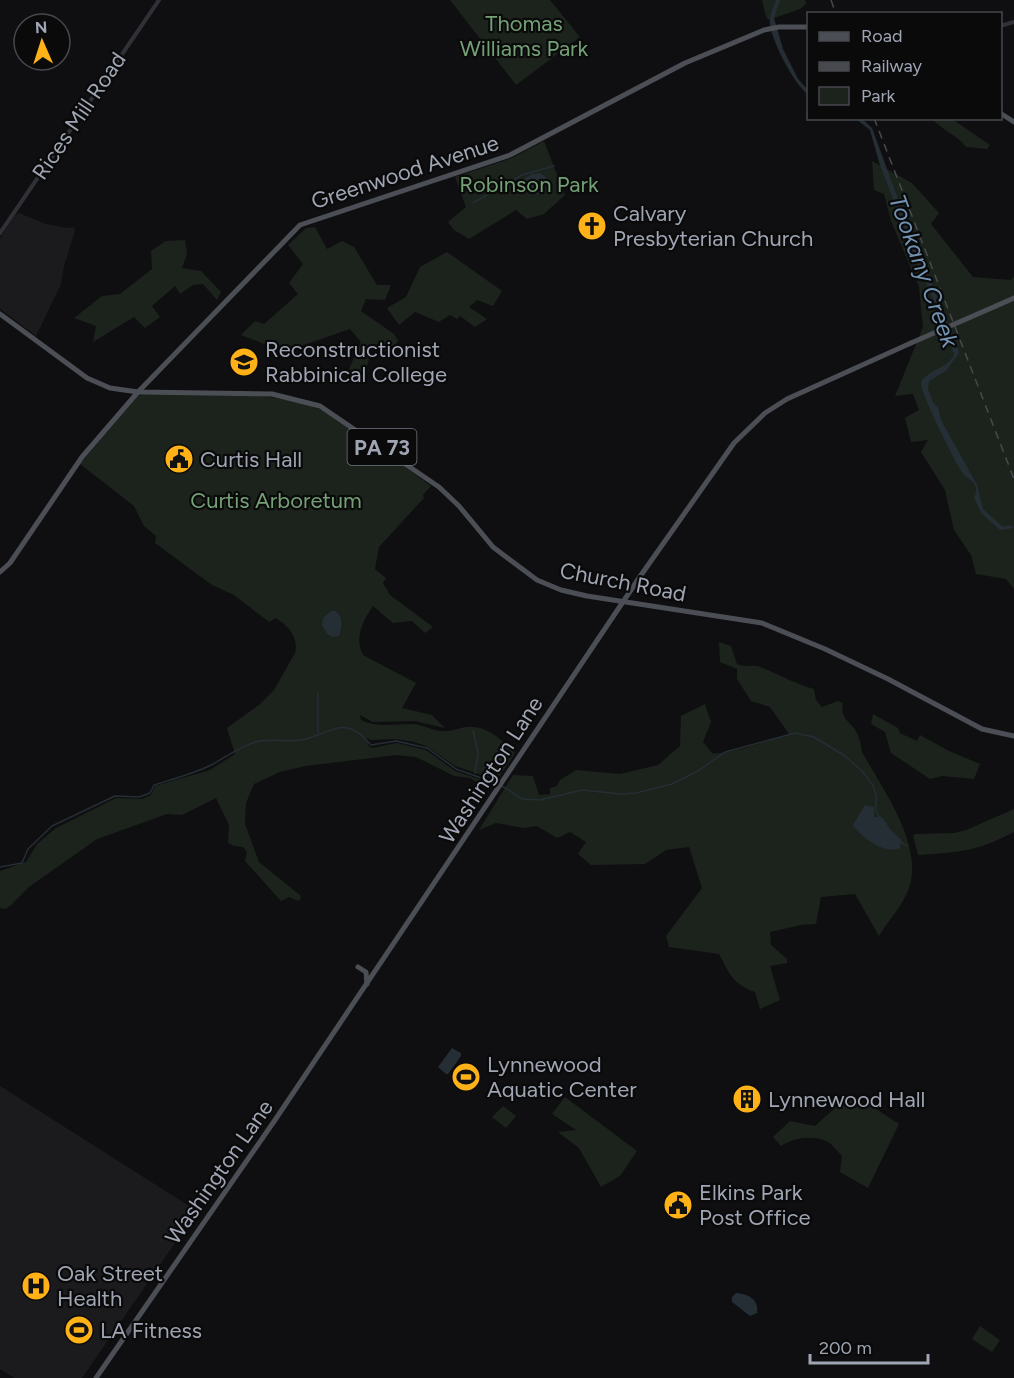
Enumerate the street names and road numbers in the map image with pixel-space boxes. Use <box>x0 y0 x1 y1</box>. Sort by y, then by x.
street label: Rices Mill Road <box>26 47 132 185</box>
street label: Greenwood Avenue <box>308 129 502 215</box>
road number: PA 73 <box>348 429 416 465</box>
street label: Church Road <box>558 557 688 607</box>
street label: Washington Lane <box>433 691 549 849</box>
street label: Washington Lane <box>159 1095 279 1249</box>

